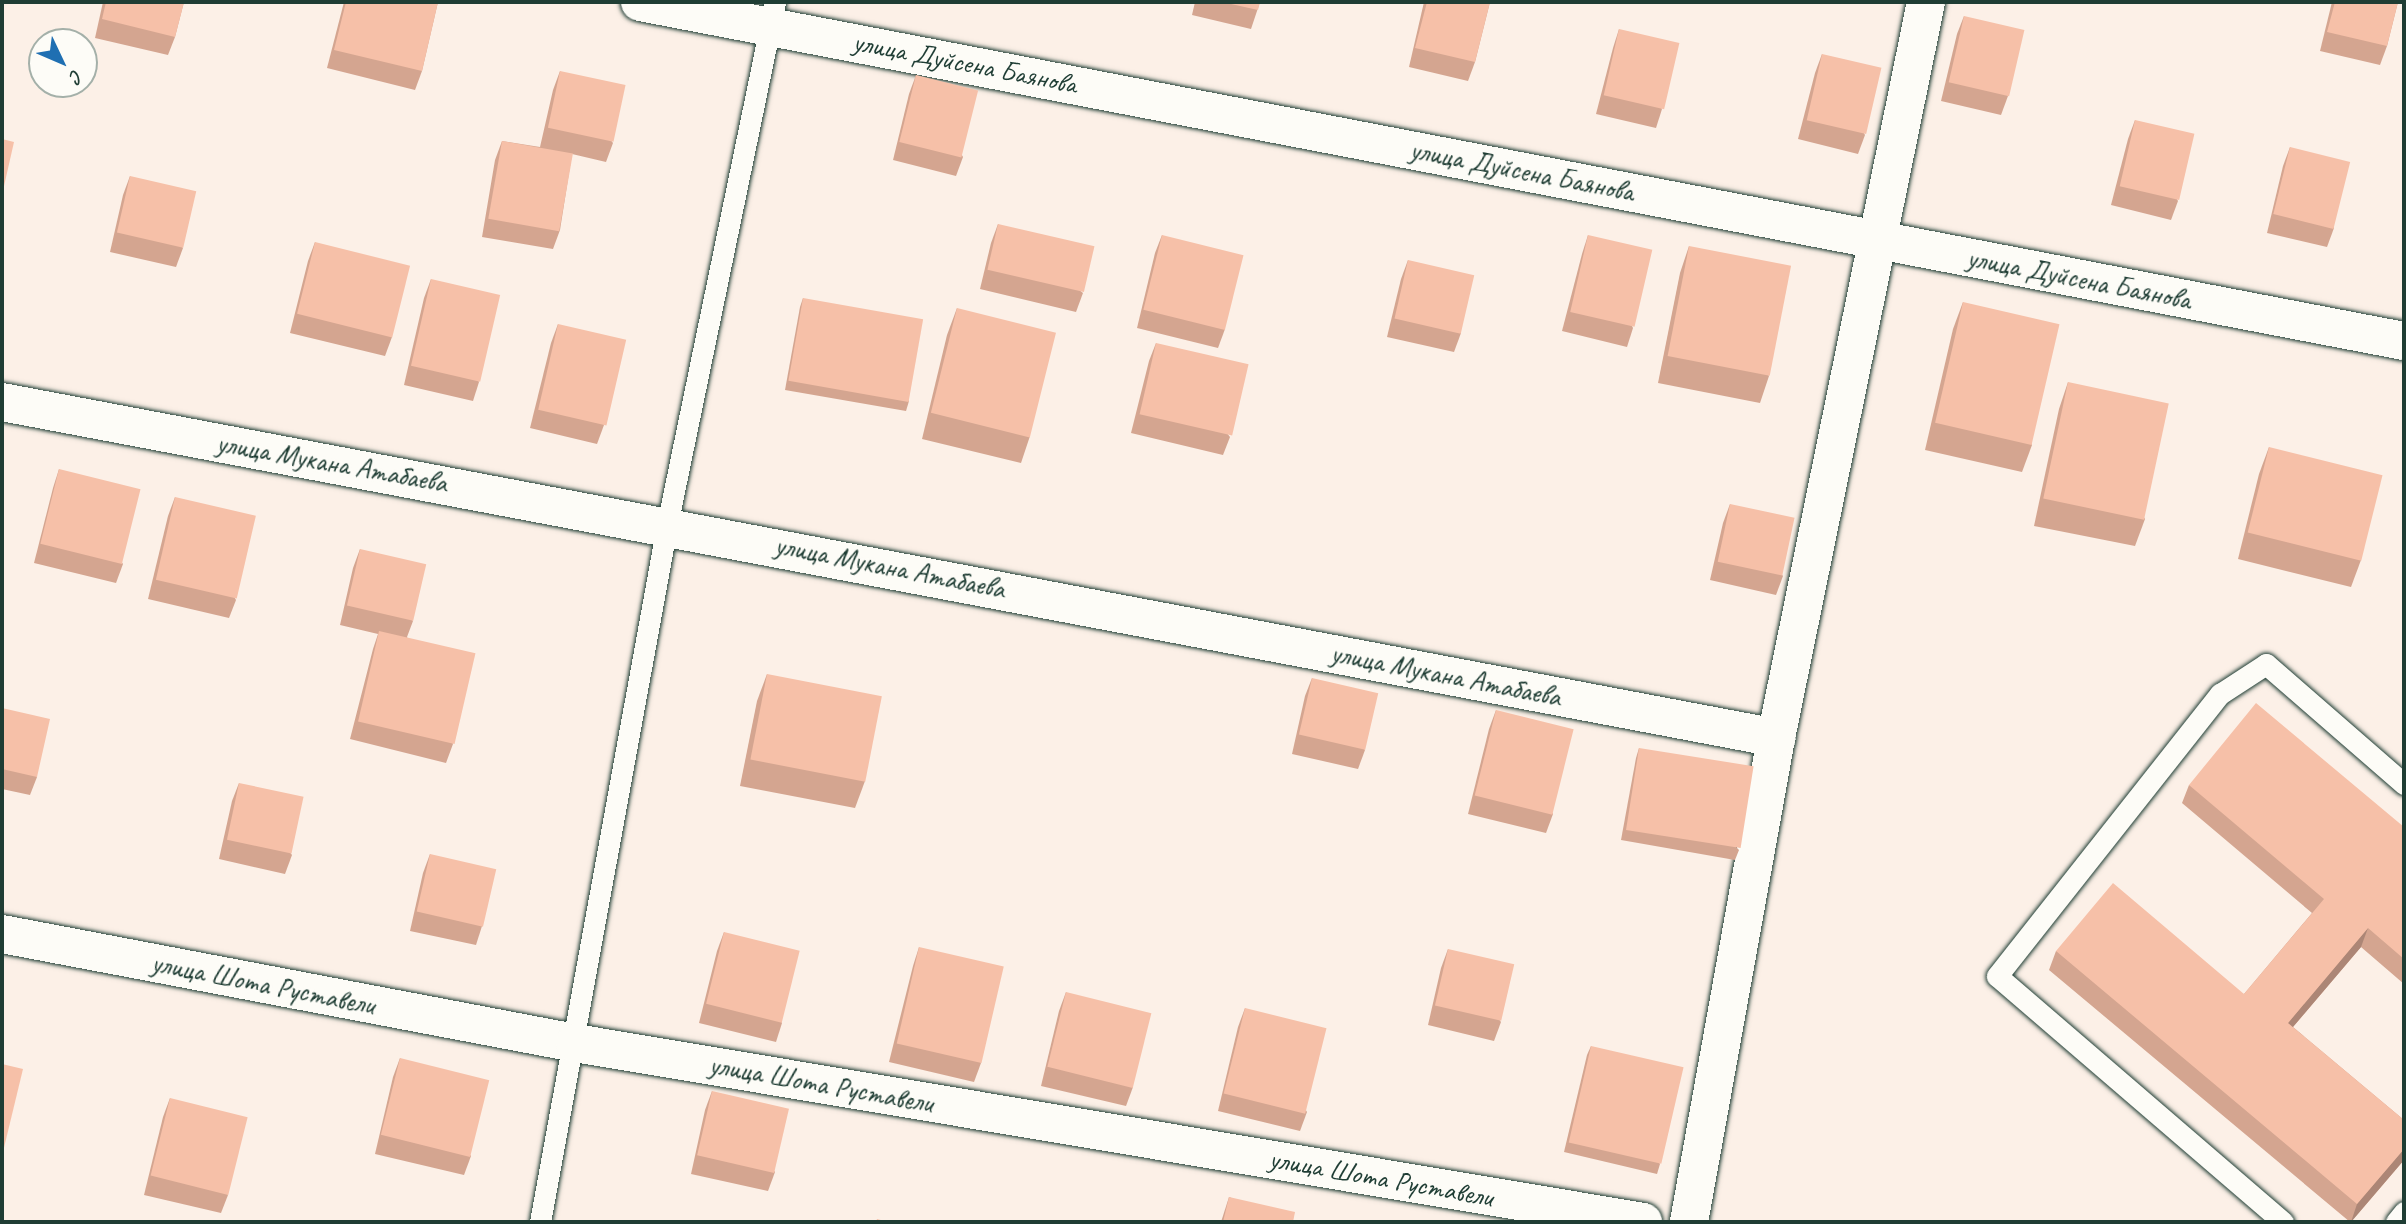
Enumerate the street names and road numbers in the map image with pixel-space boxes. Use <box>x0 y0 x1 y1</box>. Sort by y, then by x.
street label: улица Дуйсена Баянова <box>850 25 1080 101</box>
street label: улица Дуйсена Баянова <box>1407 133 1637 209</box>
street label: улица Дуйсена Баянова <box>1964 241 2194 317</box>
street label: улица Мукана Атабаева <box>215 426 449 500</box>
street label: улица Мукана Атабаева <box>773 528 1007 606</box>
street label: улица Мукана Атабаева <box>1329 636 1563 714</box>
street label: улица Шота Руставели <box>150 946 376 1022</box>
street label: улица Шота Руставели <box>708 1048 934 1120</box>
street label: улица Шота Руставели <box>1268 1142 1494 1214</box>

